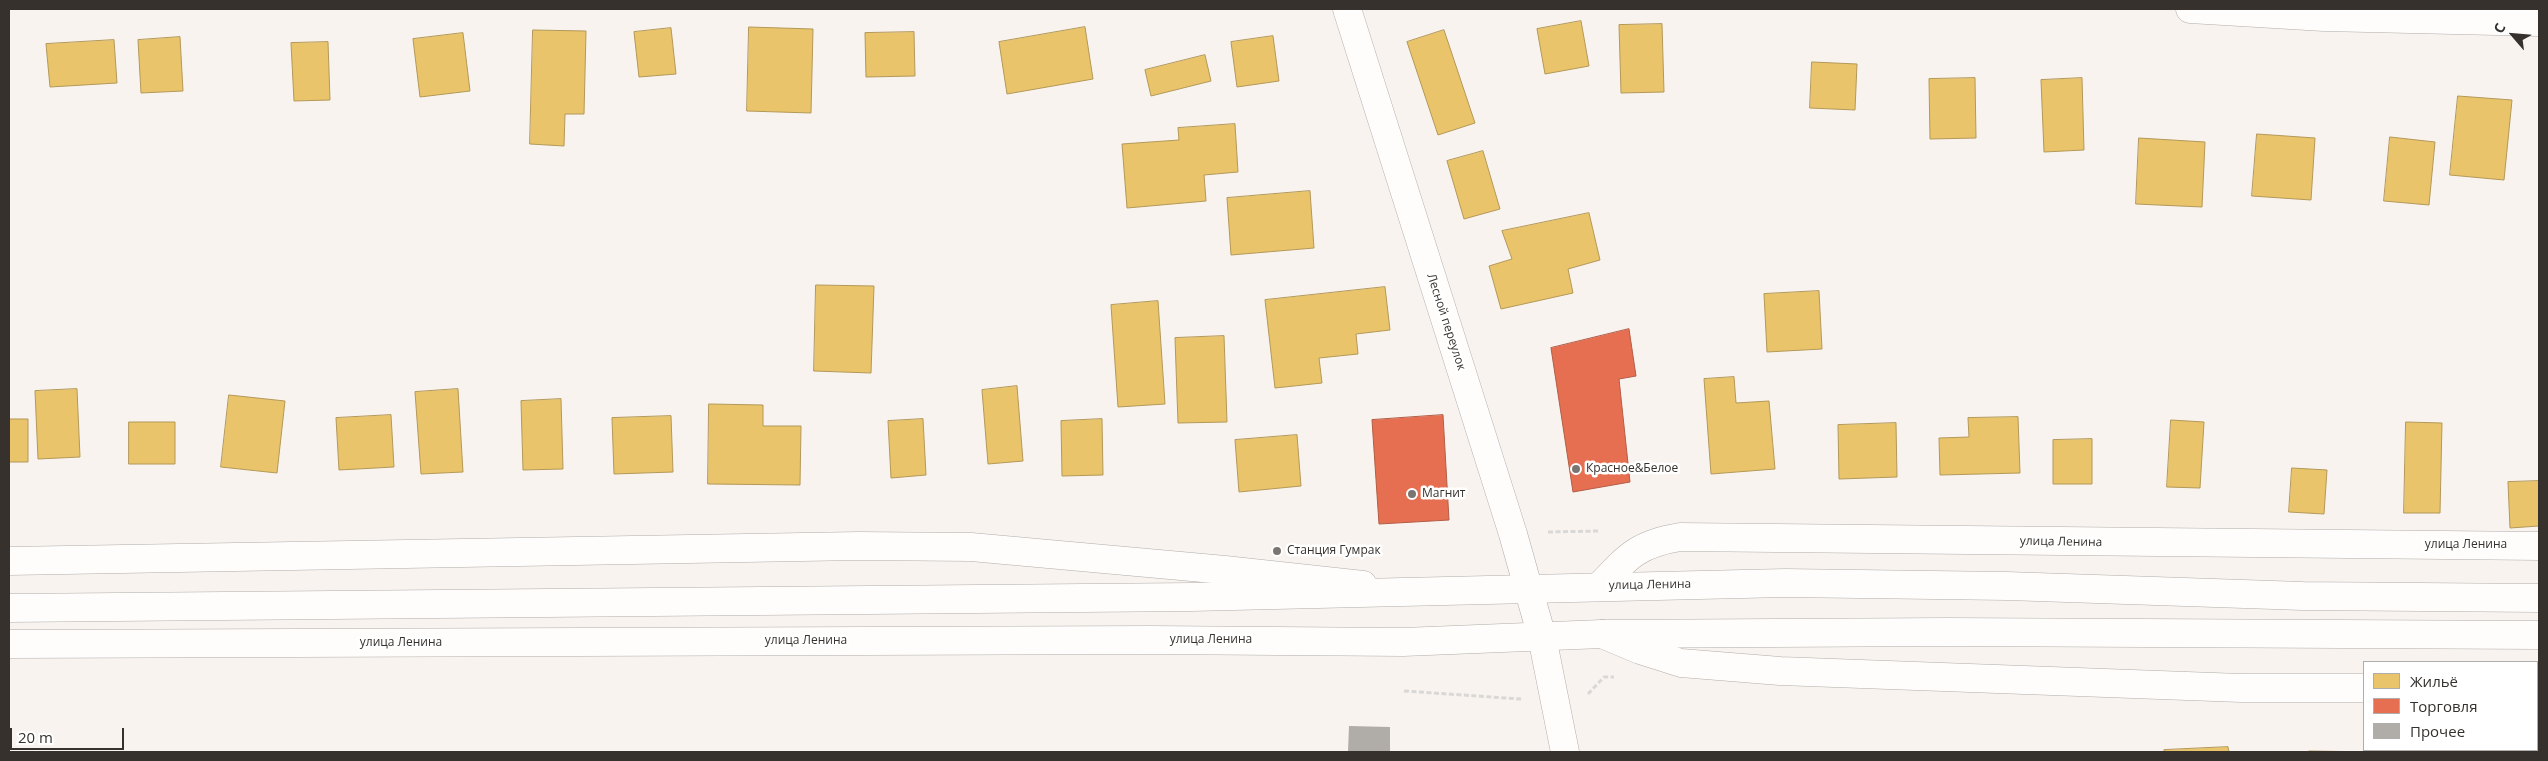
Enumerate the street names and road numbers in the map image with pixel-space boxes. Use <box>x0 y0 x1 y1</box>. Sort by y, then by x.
street label: Лесной переулок <box>1424 272 1468 372</box>
street label: улица Ленина <box>2020 534 2102 550</box>
street label: улица Ленина <box>2425 538 2507 552</box>
street label: улица Ленина <box>1609 577 1691 593</box>
street label: улица Ленина <box>1170 633 1252 647</box>
street label: улица Ленина <box>765 634 847 648</box>
street label: улица Ленина <box>360 636 442 650</box>

